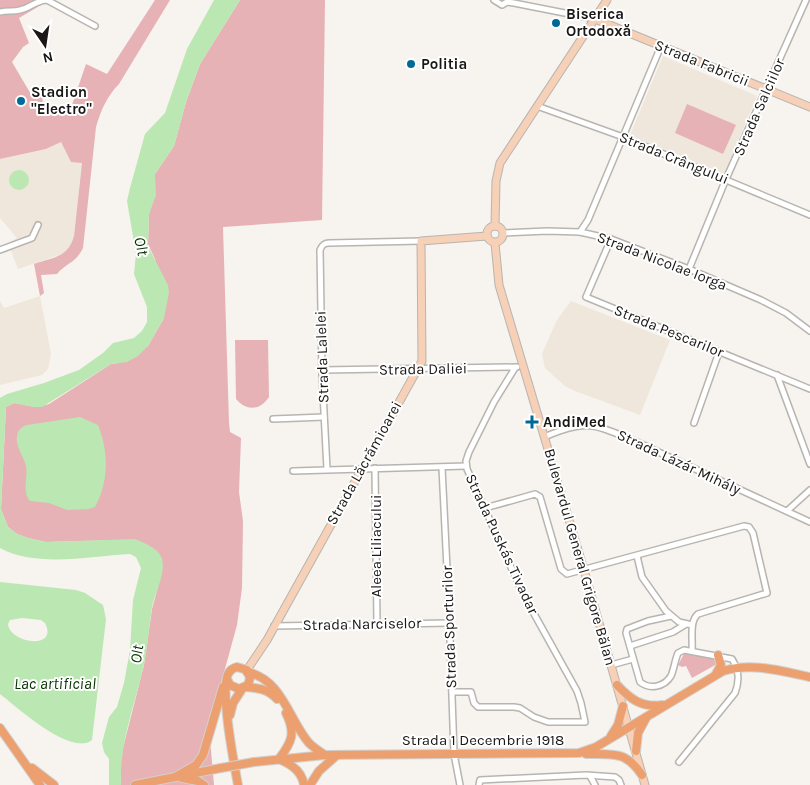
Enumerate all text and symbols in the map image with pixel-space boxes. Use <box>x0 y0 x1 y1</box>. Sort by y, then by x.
place label: Biserica Ortodoxă <box>566 5 631 40</box>
marker: Biserica Ortodoxă <box>550 17 562 29</box>
north arrow <box>20 20 70 70</box>
street label: Strada Fabricii <box>652 36 752 90</box>
text: N <box>41 48 55 67</box>
place label: Politia <box>421 55 467 73</box>
street label: Strada Salciilor <box>729 55 789 159</box>
marker: Politia <box>405 58 417 70</box>
place label: Stadion "Electro" <box>31 83 92 118</box>
marker: Stadion "Electro" <box>15 95 27 107</box>
street label: Strada Crângului <box>617 128 731 188</box>
street label: Strada Nicolae Iorga <box>594 228 730 294</box>
water label: Olt <box>130 235 153 258</box>
street label: Strada Pescarilor <box>612 301 727 361</box>
street label: Strada Lalelei <box>311 310 333 404</box>
street label: Strada Daliei <box>379 359 467 379</box>
street label: Strada Lăcrămioarei <box>323 398 405 528</box>
place label: AndiMed <box>543 413 606 431</box>
marker: AndiMed <box>525 415 539 429</box>
street label: Strada Lázár Mihály <box>614 425 744 499</box>
street label: Bulevardul General Grigore Bălan <box>540 446 620 668</box>
street label: Strada Puskás Tivadar <box>462 471 543 618</box>
street label: Aleea Liliacului <box>367 494 385 598</box>
street label: Strada Sporturilor <box>438 565 460 689</box>
street label: Strada Narciselor <box>303 614 422 634</box>
water label: Olt <box>126 643 147 665</box>
water label: Lac artificial <box>14 674 96 693</box>
street label: Strada 1 Decembrie 1918 <box>402 731 564 749</box>

